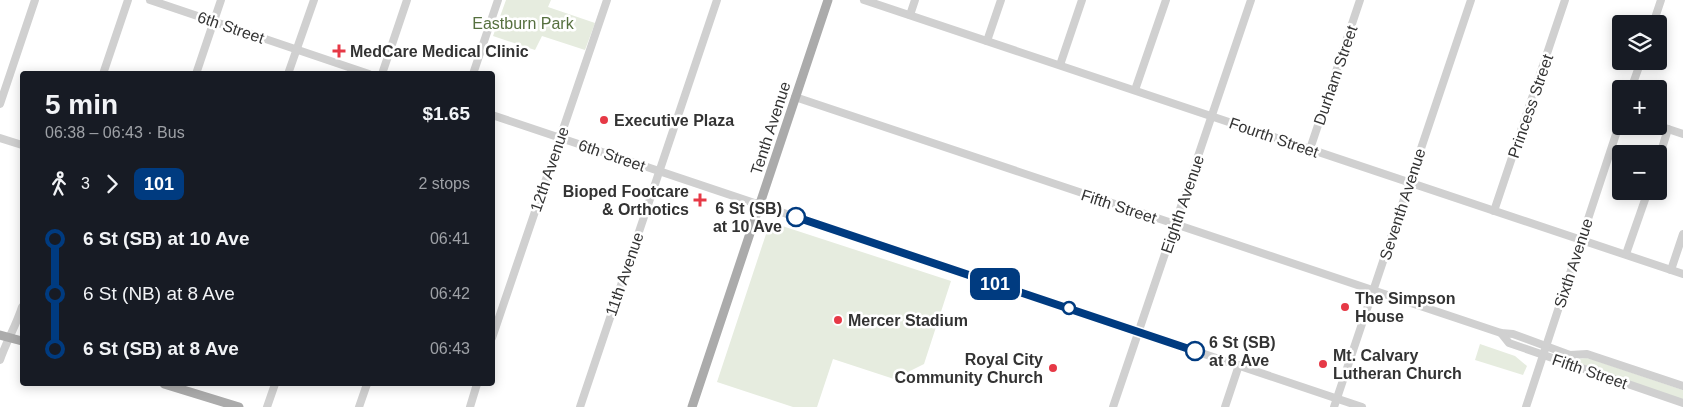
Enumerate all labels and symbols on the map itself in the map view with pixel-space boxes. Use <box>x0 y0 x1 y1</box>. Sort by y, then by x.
street label: 6th Street <box>195 8 267 47</box>
park label: Eastburn Park <box>472 15 575 32</box>
street label: Durham Street <box>1310 23 1361 127</box>
place label: MedCare Medical Clinic <box>350 43 529 60</box>
marker: MedCare Medical Clinic <box>332 44 346 58</box>
street label: Princess Street <box>1505 52 1556 160</box>
street label: Tenth Avenue <box>747 79 794 177</box>
place label: Executive Plaza <box>614 112 734 129</box>
marker: Executive Plaza <box>598 114 610 126</box>
street label: Fourth Street <box>1227 114 1321 161</box>
street label: 12th Avenue <box>527 124 572 214</box>
street label: 6th Street <box>576 136 648 175</box>
street label: Seventh Avenue <box>1376 146 1429 262</box>
street label: Eighth Avenue <box>1158 153 1207 256</box>
place label: Bioped Footcare & Orthotics <box>563 183 689 218</box>
street label: Fifth Street <box>1079 186 1159 227</box>
marker: Bioped Footcare & Orthotics <box>693 193 707 207</box>
place label: 6 St (SB) at 10 Ave <box>713 200 782 235</box>
marker: 6 St (SB) at 10 Ave <box>786 207 806 227</box>
street label: Sixth Avenue <box>1551 216 1596 310</box>
street label: 11th Avenue <box>602 230 647 318</box>
line badge: 101 <box>966 268 1024 300</box>
place label: The Simpson House <box>1355 290 1455 325</box>
unlabelled marker <box>1062 301 1076 315</box>
marker: The Simpson House <box>1339 301 1351 313</box>
place label: Mercer Stadium <box>848 312 968 329</box>
marker: Mercer Stadium <box>832 314 844 326</box>
place label: 6 St (SB) at 8 Ave <box>1209 334 1276 369</box>
marker: 6 St (SB) at 8 Ave <box>1185 341 1205 361</box>
place label: Mt. Calvary Lutheran Church <box>1333 347 1462 382</box>
place label: Royal City Community Church <box>895 351 1043 386</box>
street label: Fifth Street <box>1550 351 1630 392</box>
marker: Mt. Calvary Lutheran Church <box>1317 358 1329 370</box>
marker: Royal City Community Church <box>1047 362 1059 374</box>

